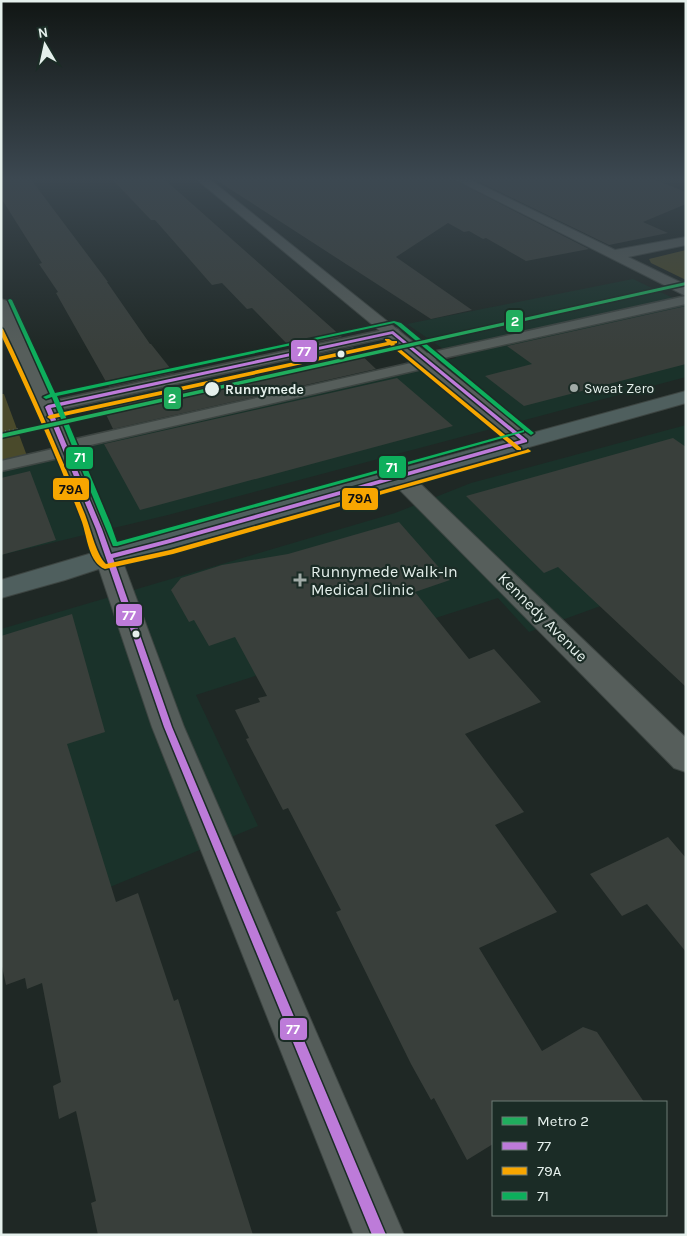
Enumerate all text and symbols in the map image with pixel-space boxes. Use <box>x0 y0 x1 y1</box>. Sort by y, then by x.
north arrow <box>20 20 70 70</box>
text: N <box>37 23 49 42</box>
line badge: 2 <box>505 309 524 333</box>
text: 2 <box>511 313 519 330</box>
line badge: 77 <box>290 339 318 363</box>
text: 77 <box>297 343 311 360</box>
unlabelled marker <box>336 349 346 359</box>
marker: Runnymede <box>203 380 221 398</box>
place label: Sweat Zero <box>584 380 654 397</box>
place label: Runnymede <box>225 381 304 398</box>
marker: Sweat Zero <box>568 382 580 394</box>
line badge: 2 <box>163 386 182 410</box>
text: 2 <box>168 390 176 407</box>
line badge: 71 <box>65 446 94 470</box>
text: 71 <box>74 449 86 466</box>
line badge: 71 <box>378 455 407 479</box>
text: 71 <box>386 459 398 476</box>
line badge: 79A <box>52 477 90 501</box>
text: 79A <box>59 481 83 498</box>
line badge: 79A <box>341 487 379 511</box>
text: 79A <box>348 490 372 507</box>
place label: Runnymede Walk-In Medical Clinic <box>311 562 458 599</box>
street label: Kennedy Avenue <box>494 568 592 666</box>
marker: Runnymede Walk-In Medical Clinic <box>293 573 307 587</box>
line badge: 77 <box>115 603 143 627</box>
text: 77 <box>122 607 136 624</box>
unlabelled marker <box>131 629 141 639</box>
line badge: 77 <box>279 1017 308 1041</box>
text: 77 <box>286 1021 300 1038</box>
legend <box>492 1101 667 1216</box>
text: Metro 2 <box>537 1112 589 1130</box>
text: 77 <box>537 1137 551 1155</box>
text: 79A <box>537 1162 562 1180</box>
text: 71 <box>537 1187 549 1205</box>

